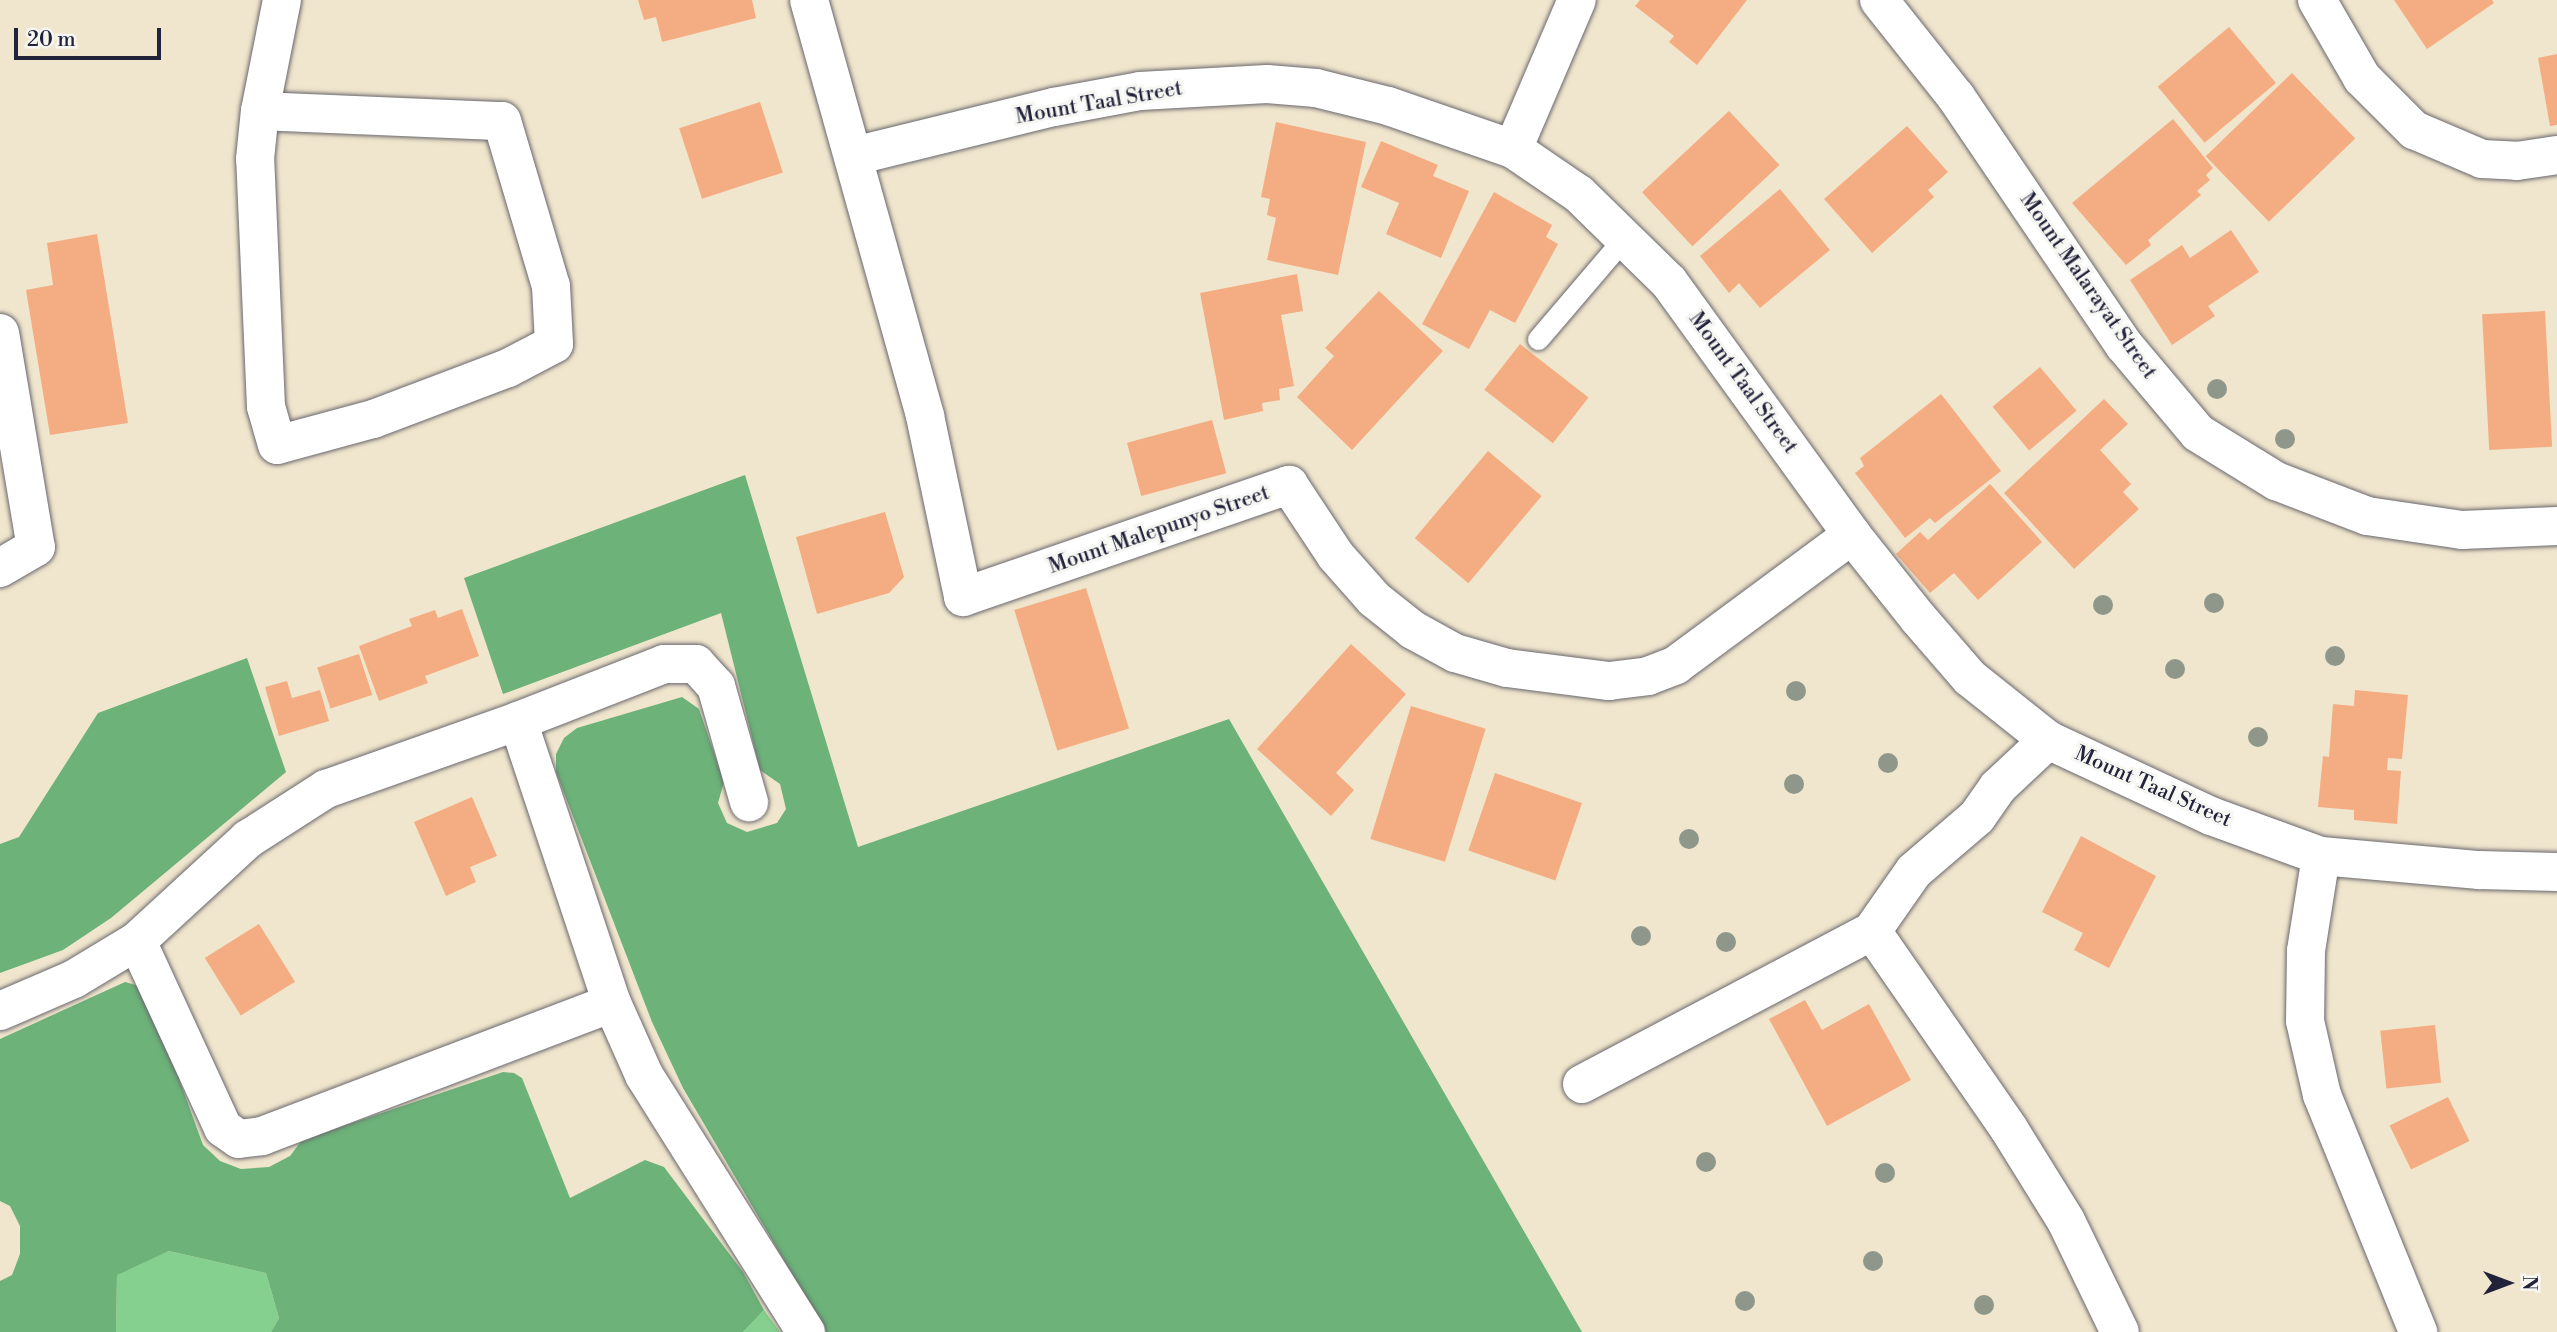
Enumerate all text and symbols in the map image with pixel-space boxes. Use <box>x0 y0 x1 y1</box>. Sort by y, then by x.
scale bar <box>18 14 164 58</box>
text: 20 m <box>27 27 76 53</box>
street label: Mount Taal Street <box>1014 76 1184 130</box>
street label: Mount Malarayat Street <box>2014 188 2162 384</box>
street label: Mount Taal Street <box>1683 307 1803 459</box>
street label: Mount Malepunyo Street <box>1045 480 1273 580</box>
street label: Mount Taal Street <box>2071 741 2235 833</box>
north arrow <box>2473 1248 2543 1318</box>
text: N <box>2517 1275 2541 1291</box>

